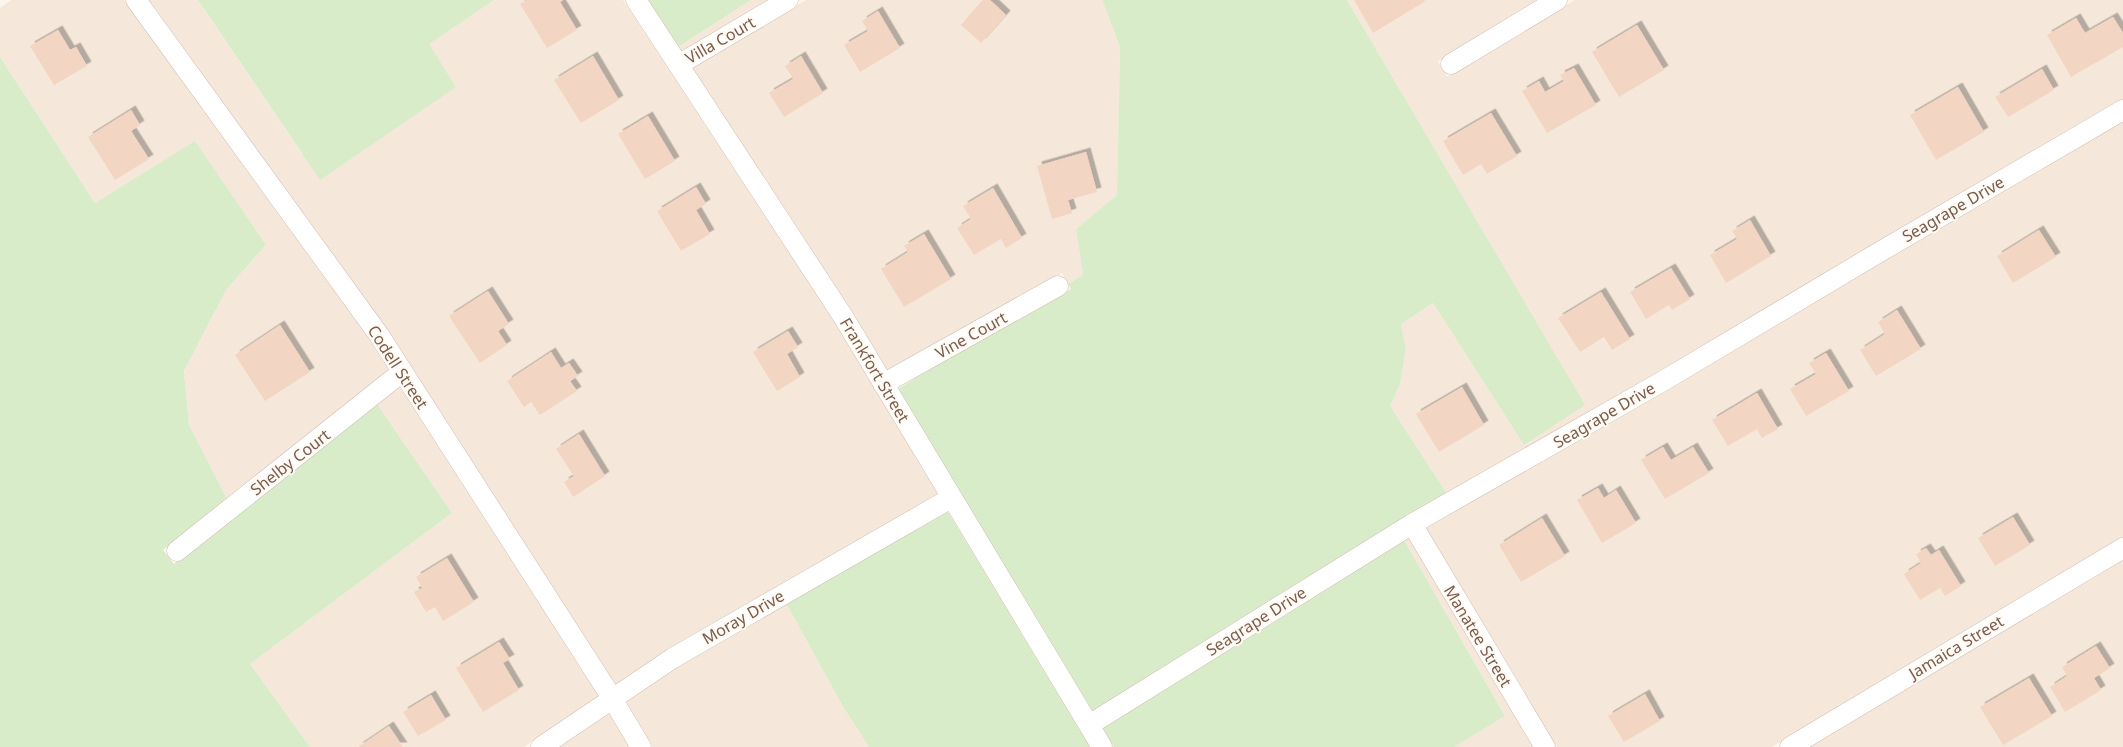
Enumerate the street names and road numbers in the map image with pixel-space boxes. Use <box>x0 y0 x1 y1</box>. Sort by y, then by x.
street label: Villa Court <box>681 11 759 69</box>
street label: Seagrape Drive <box>1898 171 2008 247</box>
street label: Vine Court <box>931 306 1011 364</box>
street label: Frankfort Street <box>835 314 915 427</box>
street label: Codell Street <box>363 321 433 413</box>
street label: Seagrape Drive <box>1549 377 1659 453</box>
street label: Shelby Court <box>246 424 335 500</box>
street label: Seagrape Drive <box>1202 581 1310 661</box>
street label: Manatee Street <box>1439 581 1517 691</box>
street label: Moray Drive <box>698 585 788 649</box>
street label: Jamaica Street <box>1903 610 2008 685</box>

